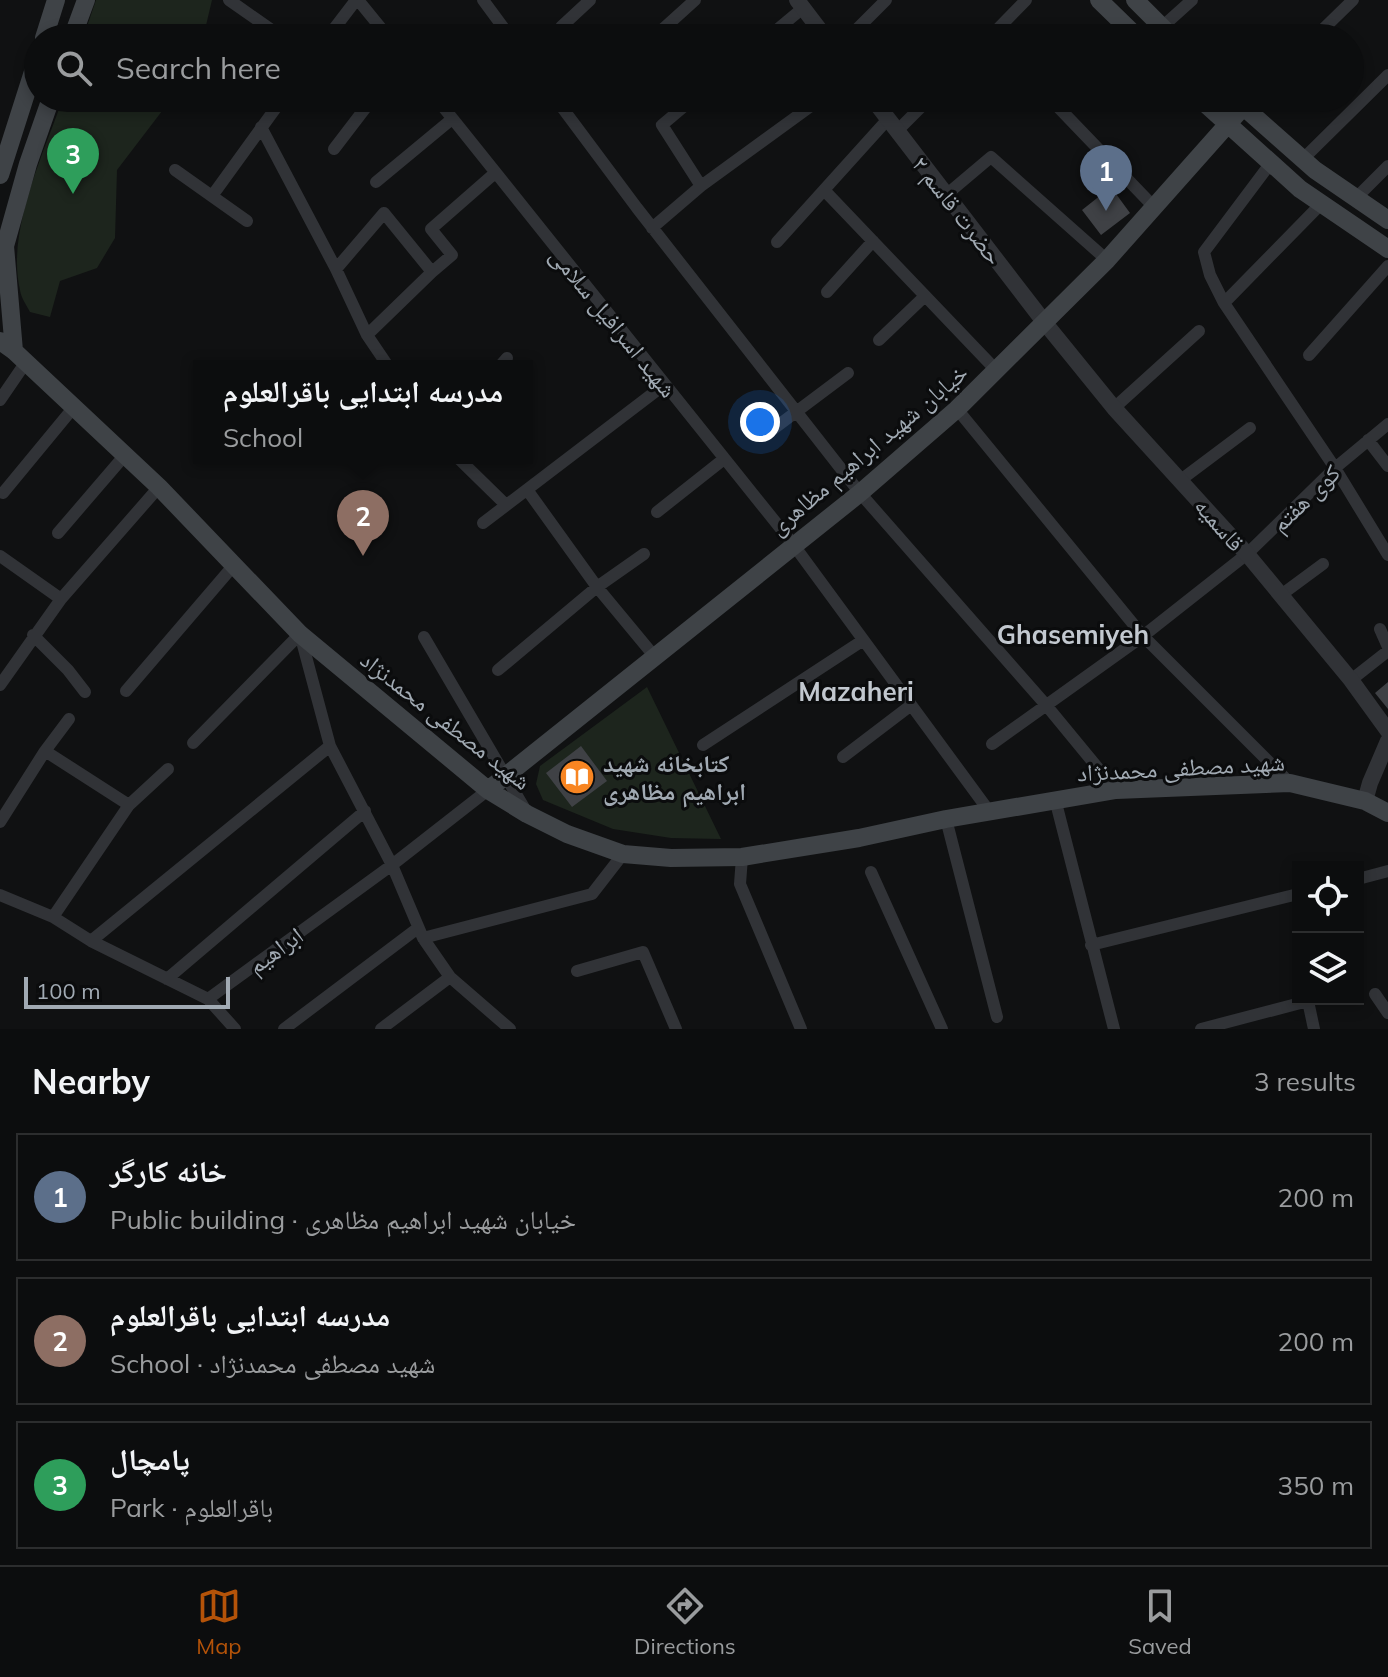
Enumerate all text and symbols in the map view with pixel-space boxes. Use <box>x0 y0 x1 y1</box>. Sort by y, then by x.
search box <box>24 24 1364 112</box>
icon: search <box>52 46 96 90</box>
text: Search here <box>116 49 281 87</box>
pin: 3 <box>47 128 99 194</box>
pin: 1 <box>1080 145 1132 211</box>
street label: ۲ حضرت قاسم <box>905 150 1010 272</box>
street label: شهید اسرافیل سلامی <box>544 241 684 403</box>
street label: خیابان شهید ابراهیم مظاهری <box>762 357 975 543</box>
popup <box>193 360 533 464</box>
text: مدرسه ابتدایی باقرالعلوم <box>223 372 503 410</box>
your location <box>740 402 780 442</box>
text: School <box>223 421 303 454</box>
street label: کوی هفتم <box>1264 458 1347 540</box>
pin: 2 <box>337 490 389 556</box>
street label: قاسمیه <box>1189 491 1251 557</box>
district label: Ghasemiyeh <box>997 618 1149 651</box>
street label: شهید مصطفی محمدنژاد <box>355 644 537 796</box>
district label: Mazaheri <box>798 675 914 708</box>
street label: شهید مصطفی محمدنژاد <box>1076 747 1286 787</box>
place label: کتابخانه شهید ابراهیم مظاهری <box>603 748 746 808</box>
library icon: کتابخانه شهید ابراهیم مظاهری <box>558 758 596 796</box>
map controls <box>1292 861 1364 1005</box>
button: locate <box>1292 861 1364 933</box>
street label: ابراهیم <box>241 920 310 982</box>
button: layers <box>1292 933 1364 1005</box>
scale bar <box>24 973 230 1009</box>
text: 100 m <box>36 977 101 1005</box>
text: Nearby <box>32 1060 150 1103</box>
text: 3 results <box>1254 1065 1356 1098</box>
text: خانه کارگر <box>110 1152 227 1190</box>
text: 1 <box>52 1181 68 1214</box>
text: 200 m <box>1278 1181 1354 1214</box>
text: Public building · خیابان شهید ابراهیم مظاهری <box>110 1203 576 1236</box>
text: مدرسه ابتدایی باقرالعلوم <box>110 1296 390 1334</box>
text: 2 <box>52 1325 68 1358</box>
text: 200 m <box>1278 1325 1354 1358</box>
text: School · شهید مصطفی محمدنژاد <box>110 1347 435 1380</box>
text: پامچال <box>110 1440 190 1478</box>
text: 3 <box>52 1469 68 1502</box>
text: 350 m <box>1278 1469 1354 1502</box>
text: Park · باقرالعلوم <box>110 1491 273 1524</box>
tab: Map <box>196 1584 242 1660</box>
tab: Directions <box>634 1584 736 1660</box>
tab: Saved <box>1128 1584 1192 1660</box>

